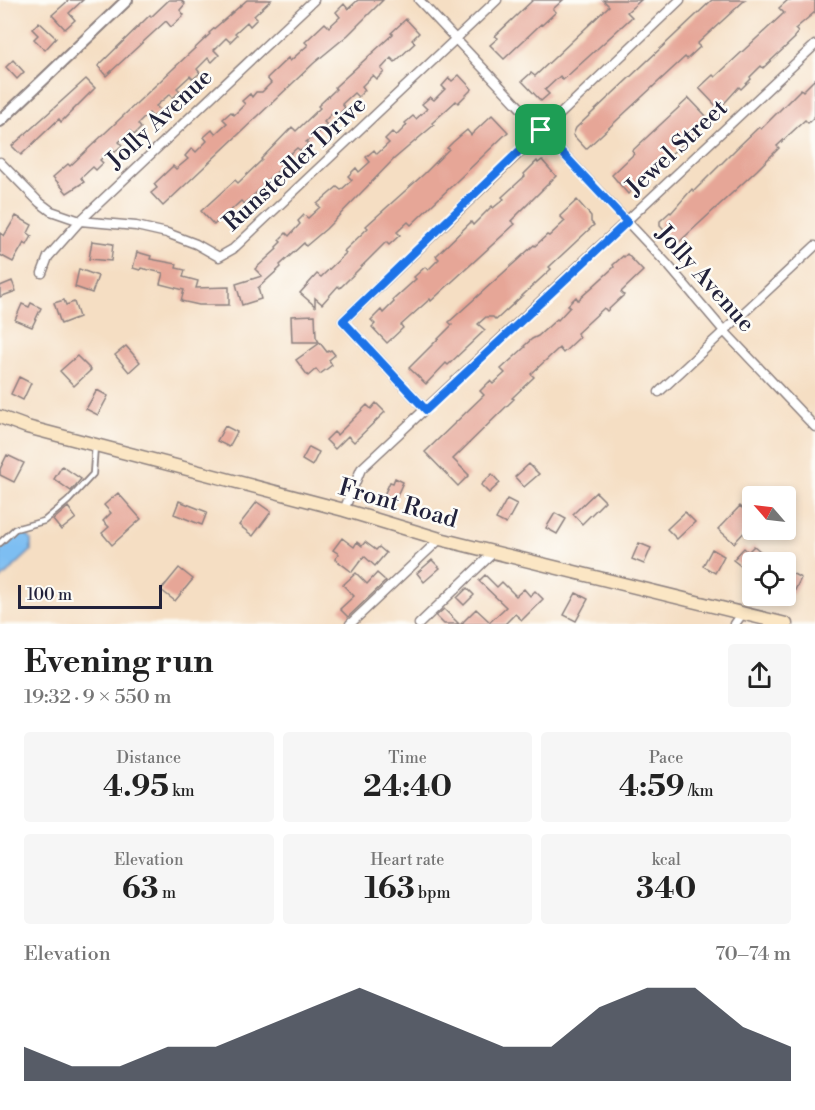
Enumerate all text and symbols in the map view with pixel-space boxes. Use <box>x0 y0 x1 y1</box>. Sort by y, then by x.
street label: Jolly Avenue <box>100 62 219 176</box>
street label: Runstedler Drive <box>217 90 373 238</box>
street label: Jewel Street <box>619 93 734 203</box>
pin <box>515 104 566 155</box>
icon: arrive <box>524 113 557 146</box>
street label: Jolly Avenue <box>648 219 761 339</box>
street label: Front Road <box>335 473 461 535</box>
north arrow <box>742 486 796 540</box>
map controls <box>742 486 796 606</box>
button: locate <box>742 552 796 606</box>
scale bar <box>18 582 162 610</box>
text: 100 m <box>27 585 72 605</box>
text: Evening run <box>24 642 213 683</box>
button: share <box>728 644 791 707</box>
text: 19:32 · 9 × 550 m <box>24 685 171 710</box>
text: Distance <box>117 748 181 768</box>
text: Time <box>388 748 427 768</box>
text: Pace <box>649 748 683 768</box>
text: 4.95 <box>103 768 169 806</box>
text: 24:40 <box>363 768 452 806</box>
text: 4:59 <box>619 768 685 806</box>
text: km <box>169 781 195 801</box>
text: /km <box>685 781 713 801</box>
text: Elevation <box>114 850 183 870</box>
text: Heart rate <box>371 850 444 870</box>
text: kcal <box>652 850 681 870</box>
text: 63 <box>122 870 159 908</box>
text: 163 <box>365 870 415 908</box>
text: 340 <box>636 870 696 908</box>
text: m <box>159 883 176 903</box>
text: bpm <box>415 883 450 903</box>
text: Elevation <box>24 942 111 967</box>
text: 70–74 m <box>715 942 791 967</box>

